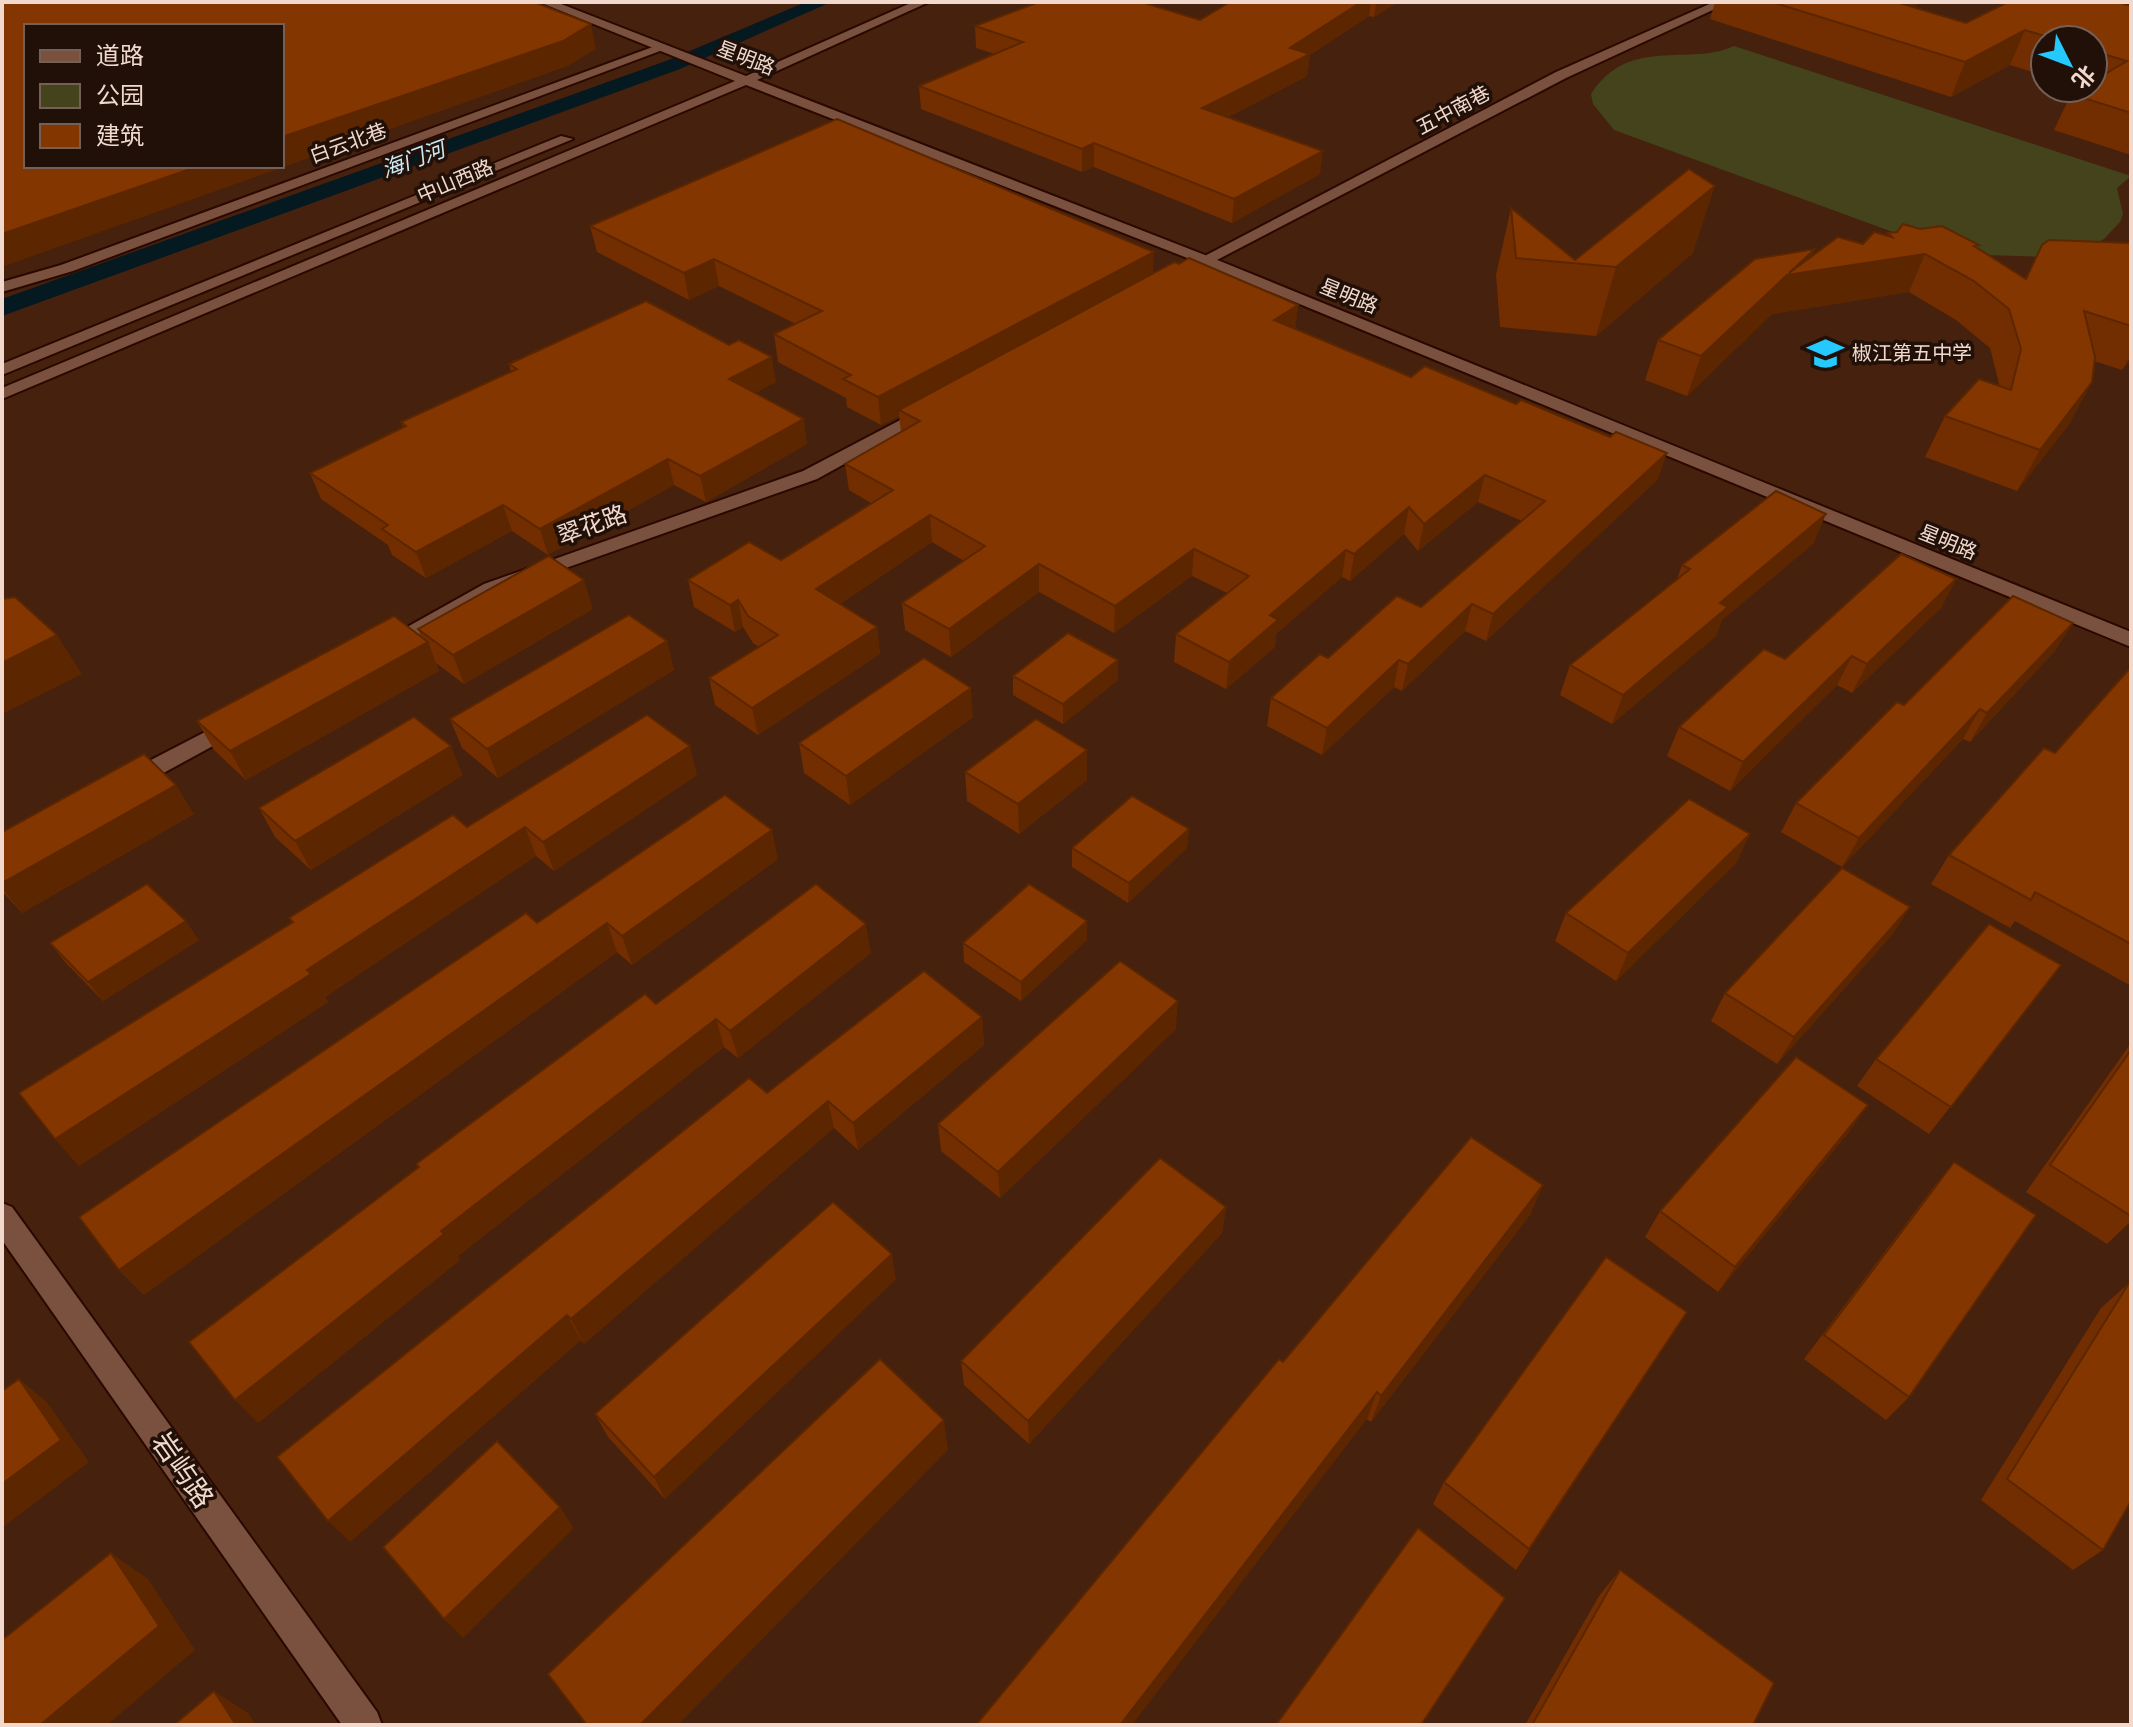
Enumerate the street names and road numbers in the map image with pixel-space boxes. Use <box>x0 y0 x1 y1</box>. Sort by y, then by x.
street label: 星明路 <box>714 37 778 80</box>
street label: 五中南巷 <box>1413 82 1494 139</box>
street label: 白云北巷 <box>307 119 390 168</box>
street label: 中山西路 <box>414 155 497 208</box>
street label: 星明路 <box>1317 275 1381 318</box>
street label: 翠花路 <box>553 500 631 550</box>
street label: 星明路 <box>1916 521 1980 564</box>
street label: 岩屿路 <box>145 1426 220 1514</box>

